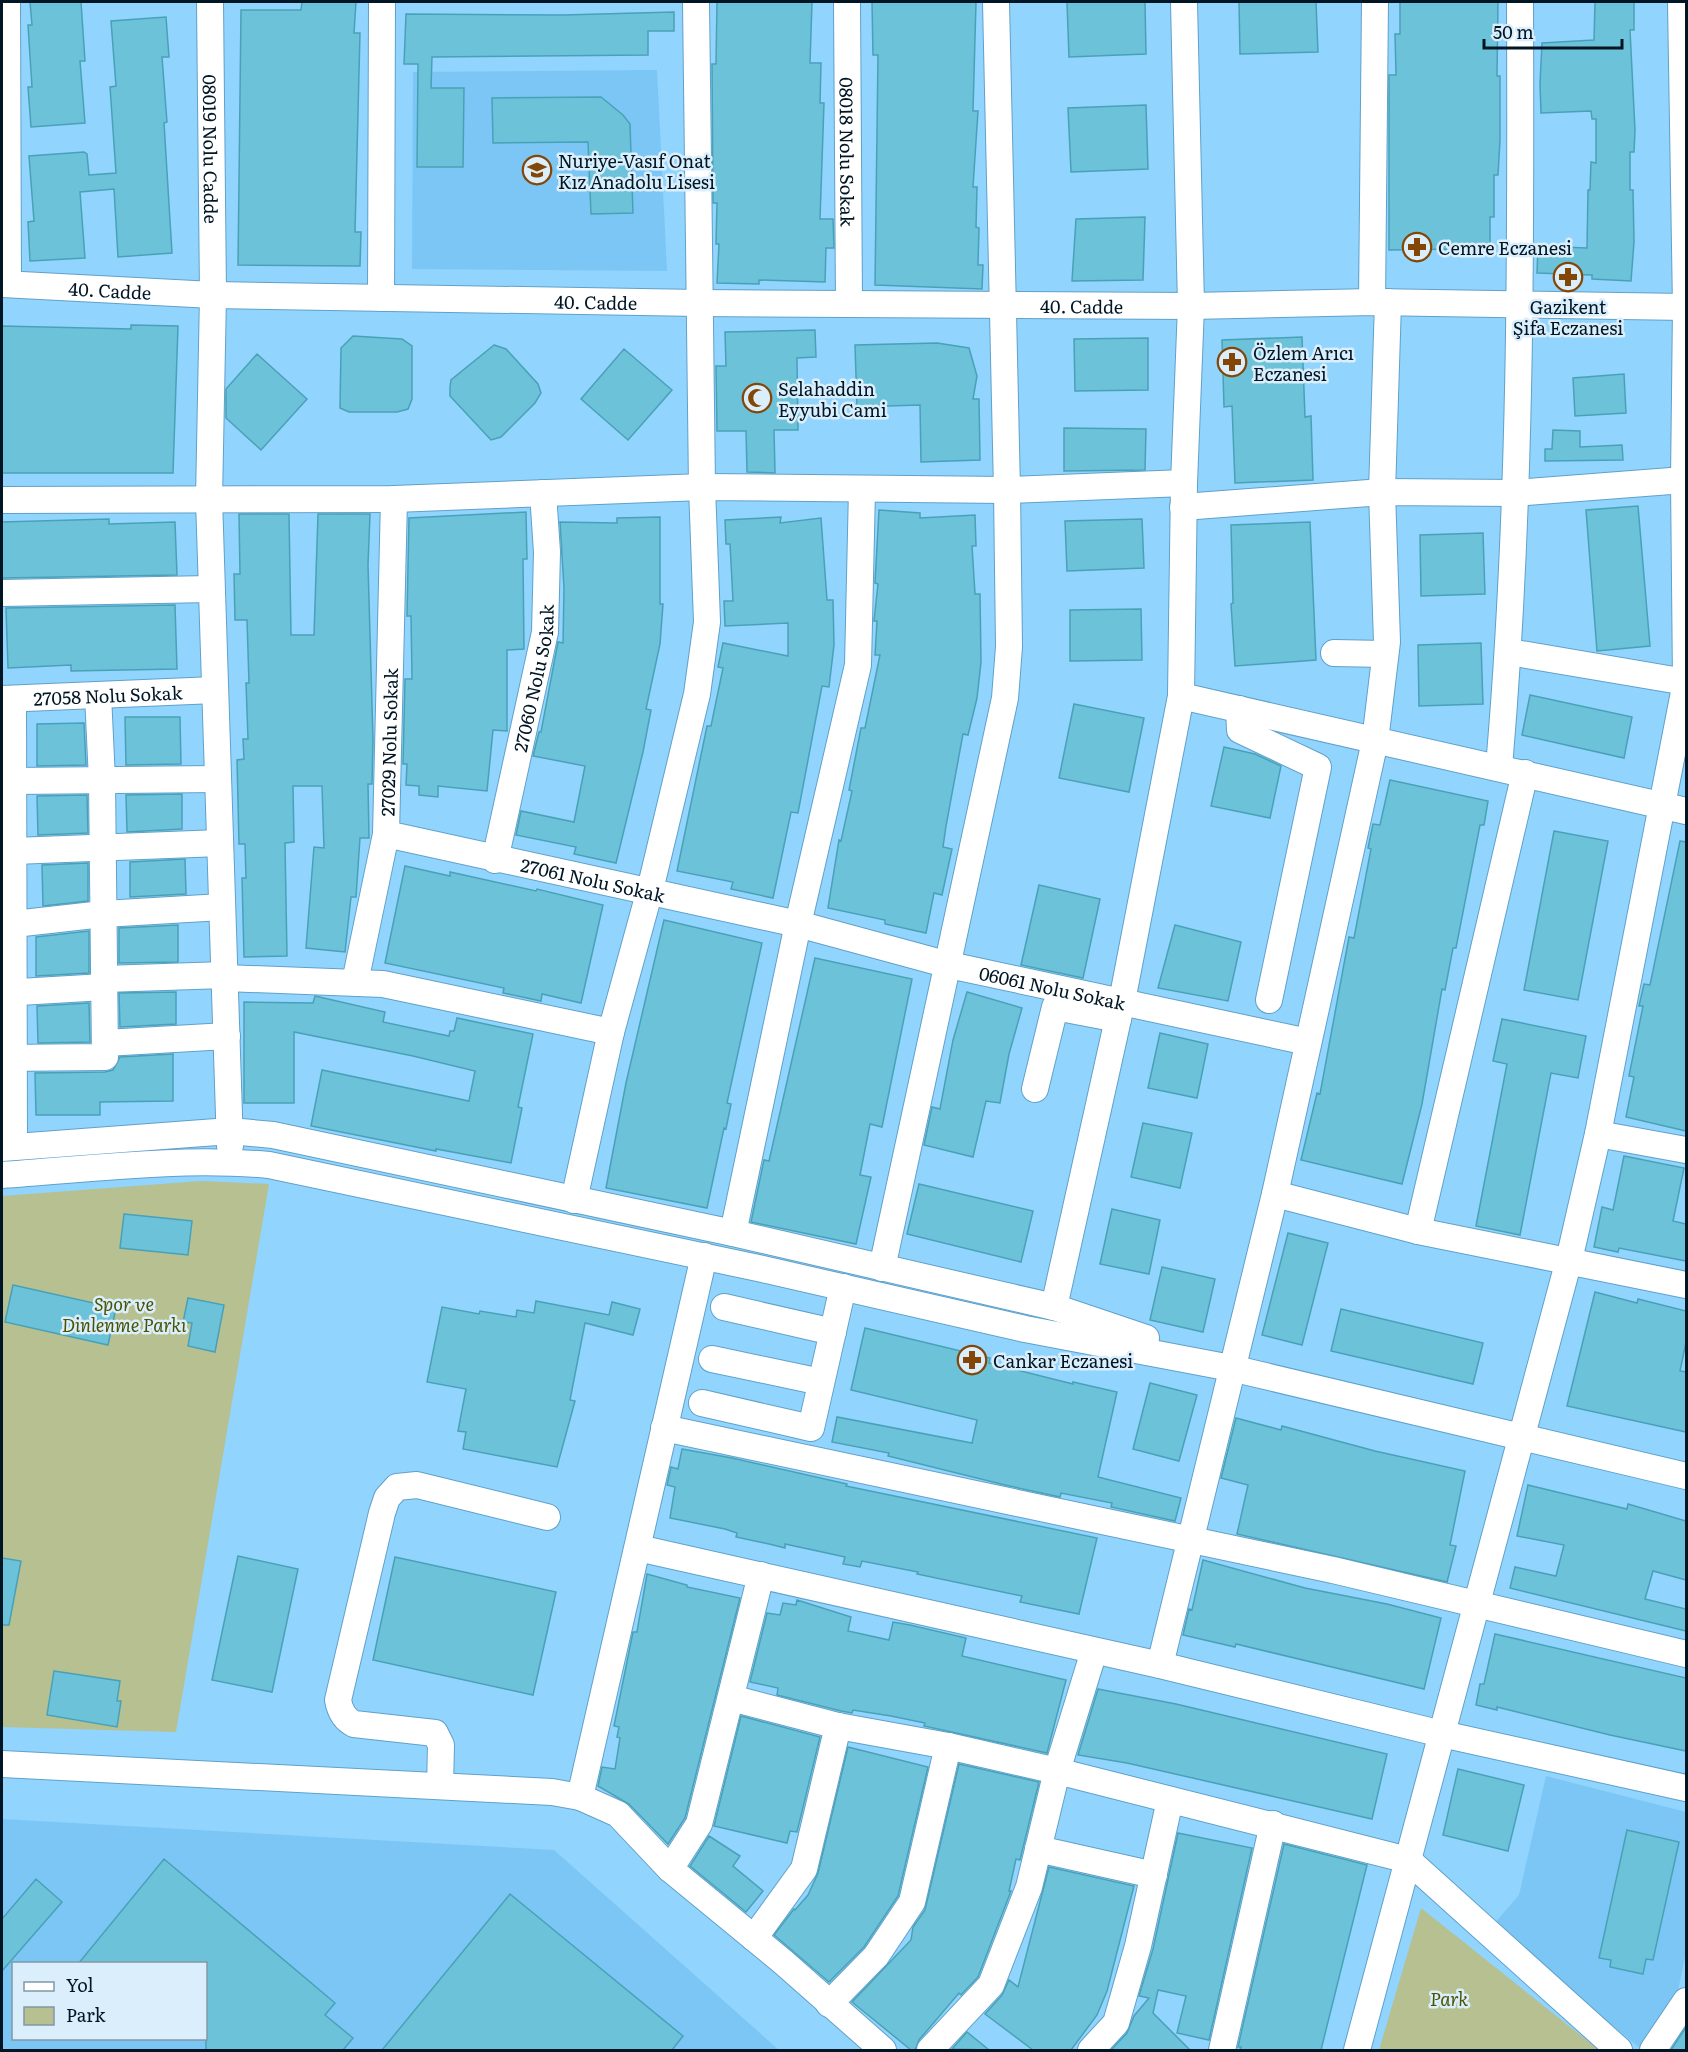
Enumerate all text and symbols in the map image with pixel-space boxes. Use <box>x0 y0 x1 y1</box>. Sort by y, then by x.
scale bar <box>1484 12 1622 50</box>
text: 50 m <box>1493 18 1534 45</box>
street label: 08019 Nolu Cadde <box>197 74 226 224</box>
street label: 08018 Nolu Sokak <box>834 77 862 228</box>
place label: Nuriye-Vasıf Onat Kız Anadolu Lisesi <box>558 147 715 195</box>
school or university icon: Nuriye-Vasıf Onat Kız Anadolu Lisesi <box>521 154 553 186</box>
pharmacy icon: Cemre Eczanesi <box>1401 231 1433 263</box>
place label: Cemre Eczanesi <box>1438 234 1572 261</box>
pharmacy icon: Gazikent Şifa Eczanesi <box>1552 261 1584 293</box>
street label: 40. Cadde <box>68 274 152 305</box>
street label: 40. Cadde <box>554 287 637 315</box>
street label: 40. Cadde <box>1040 292 1123 319</box>
place label: Gazikent Şifa Eczanesi <box>1513 293 1623 341</box>
place label: Özlem Arıcı Eczanesi <box>1253 339 1354 387</box>
pharmacy icon: Özlem Arıcı Eczanesi <box>1216 346 1248 378</box>
place label: Selahaddin Eyyubi Cami <box>778 375 887 423</box>
mosque icon: Selahaddin Eyyubi Cami <box>741 382 773 414</box>
street label: 27060 Nolu Sokak <box>506 603 559 755</box>
street label: 27029 Nolu Sokak <box>373 667 403 817</box>
street label: 27058 Nolu Sokak <box>33 678 184 711</box>
street label: 27061 Nolu Sokak <box>518 850 669 908</box>
street label: 06061 Nolu Sokak <box>977 958 1129 1016</box>
park label: Spor ve Dinlenme Parkı <box>62 1290 187 1338</box>
pharmacy icon: Cankar Eczanesi <box>956 1344 988 1376</box>
place label: Cankar Eczanesi <box>993 1347 1133 1374</box>
legend <box>12 1962 207 2040</box>
text: Yol <box>66 1971 94 1998</box>
park label: Park <box>1430 1985 1468 2012</box>
text: Park <box>66 2001 107 2028</box>

